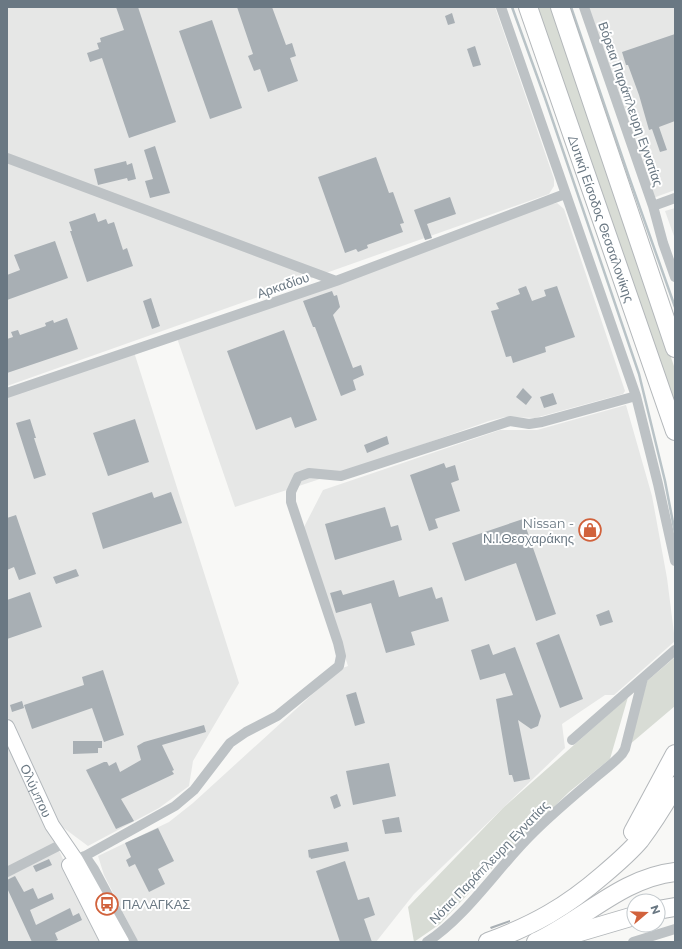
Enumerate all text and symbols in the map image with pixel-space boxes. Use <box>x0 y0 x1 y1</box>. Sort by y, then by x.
street label: Βόρεια Παράπλευρη Εγνατίας <box>595 20 667 188</box>
street label: Δυτική Είσοδος Θεσσαλονίκης <box>565 133 638 304</box>
street label: Αρκαδίου <box>255 269 311 301</box>
place label: Nissan - Ν.Ι.Θεοχαράκης <box>483 515 574 546</box>
shop icon: Nissan - Ν.Ι.Θεοχαράκης <box>577 517 603 543</box>
street label: Ολύμπου <box>17 761 55 820</box>
street label: Νότια Παράπλευρη Εγνατίας <box>426 797 552 927</box>
bus stop icon: ΠΑΛΑΓΚΑΣ <box>94 891 120 917</box>
north arrow <box>626 893 666 933</box>
place label: ΠΑΛΑΓΚΑΣ <box>122 896 190 912</box>
text: N <box>647 903 664 916</box>

